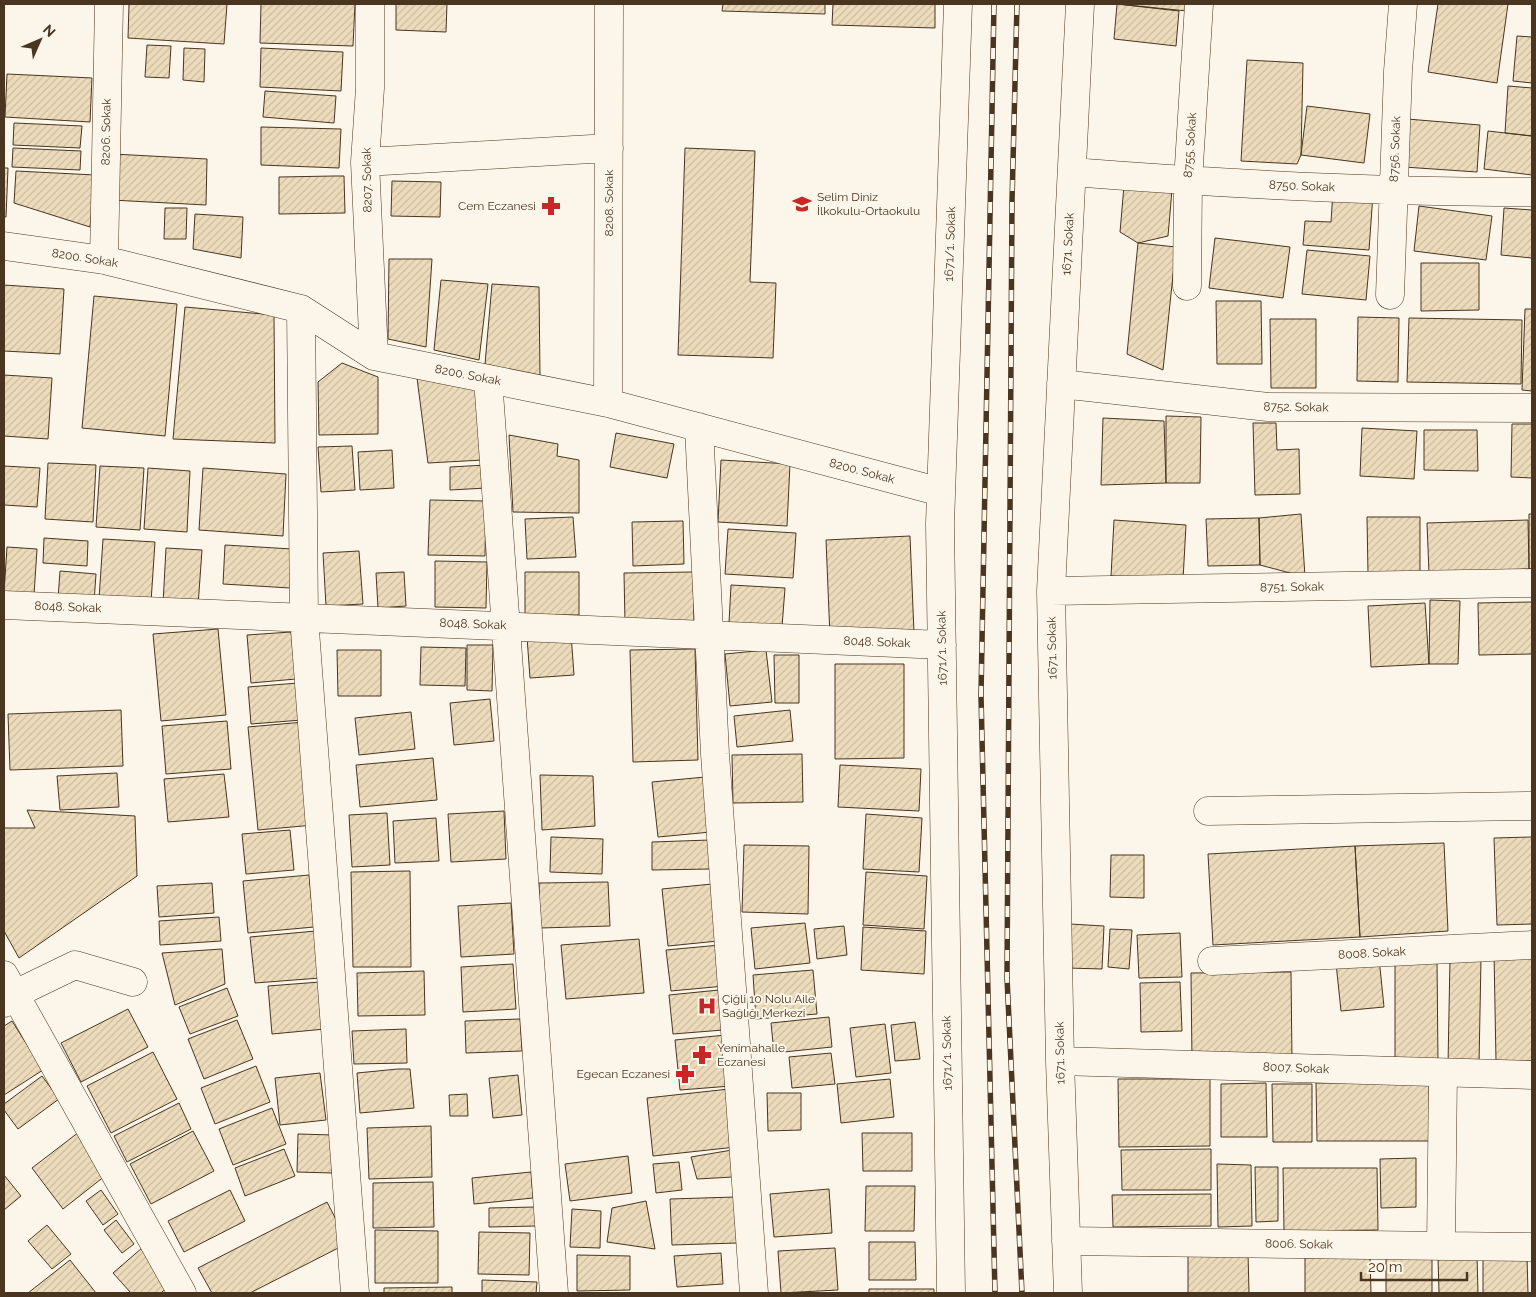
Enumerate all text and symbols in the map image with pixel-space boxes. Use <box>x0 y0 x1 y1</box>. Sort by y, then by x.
north arrow <box>15 15 65 65</box>
text: N <box>40 21 59 40</box>
street label: 8206. Sokak <box>98 98 114 166</box>
street label: 8755. Sokak <box>1181 111 1199 178</box>
street label: 8756. Sokak <box>1387 115 1403 182</box>
street label: 8207. Sokak <box>359 147 375 213</box>
street label: 8208. Sokak <box>602 169 616 236</box>
street label: 8750. Sokak <box>1269 178 1336 194</box>
place label: Selim Diniz İlkokulu-Ortaokulu <box>817 190 920 218</box>
school or university icon: Selim Diniz İlkokulu-Ortaokulu <box>791 193 813 215</box>
pharmacy icon: Cem Eczanesi <box>540 195 562 217</box>
place label: Cem Eczanesi <box>458 199 536 213</box>
street label: 1671/1. Sokak <box>942 206 958 282</box>
street label: 1671. Sokak <box>1059 212 1077 276</box>
street label: 8200. Sokak <box>51 246 120 270</box>
street label: 8200. Sokak <box>434 362 503 388</box>
street label: 8752. Sokak <box>1263 399 1329 415</box>
street label: 8200. Sokak <box>828 456 897 487</box>
street label: 8751. Sokak <box>1260 579 1325 595</box>
street label: 8048. Sokak <box>34 599 102 615</box>
street label: 1671/1. Sokak <box>934 610 950 686</box>
street label: 8048. Sokak <box>439 616 507 632</box>
street label: 1671. Sokak <box>1044 616 1060 680</box>
street label: 8048. Sokak <box>843 634 911 650</box>
street label: 8008. Sokak <box>1338 944 1407 962</box>
place label: Çiğli 10 Nolu Aile Sağlığı Merkezi <box>722 992 815 1020</box>
hospital icon: Çiğli 10 Nolu Aile Sağlığı Merkezi <box>696 995 718 1017</box>
street label: 1671/1. Sokak <box>939 1015 955 1091</box>
street label: 1671. Sokak <box>1052 1021 1068 1085</box>
place label: Yenimahalle Eczanesi <box>717 1041 785 1069</box>
pharmacy icon: Yenimahalle Eczanesi <box>691 1044 713 1066</box>
street label: 8007. Sokak <box>1263 1060 1330 1076</box>
pharmacy icon: Egecan Eczanesi <box>674 1063 696 1085</box>
place label: Egecan Eczanesi <box>577 1067 670 1081</box>
street label: 8006. Sokak <box>1265 1236 1334 1252</box>
scale bar <box>1361 1250 1467 1282</box>
text: 20 m <box>1368 1258 1403 1276</box>

